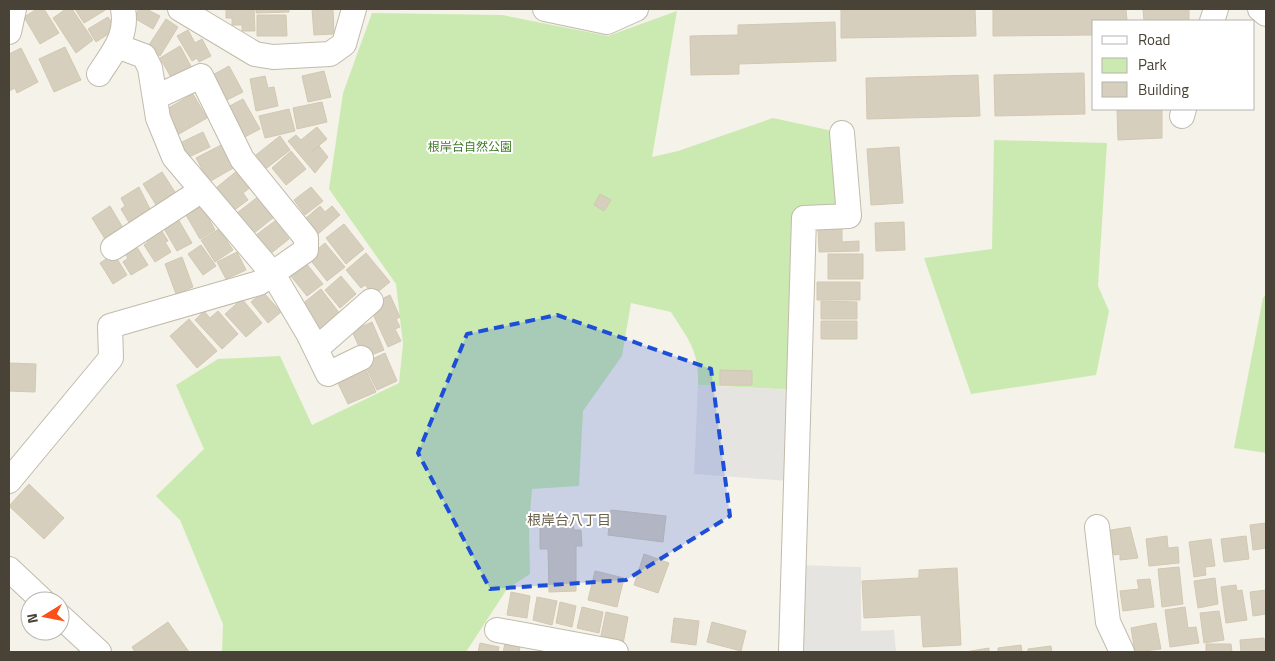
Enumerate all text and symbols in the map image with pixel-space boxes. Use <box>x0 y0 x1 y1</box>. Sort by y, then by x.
legend <box>1092 20 1255 110</box>
text: Road <box>1138 28 1170 51</box>
text: Park <box>1138 53 1167 76</box>
text: Building <box>1138 78 1189 101</box>
park label: 根岸台自然公園 <box>428 137 512 156</box>
district label: 根岸台八丁目 <box>527 509 611 530</box>
north arrow <box>20 591 70 641</box>
text: N <box>21 612 43 625</box>

